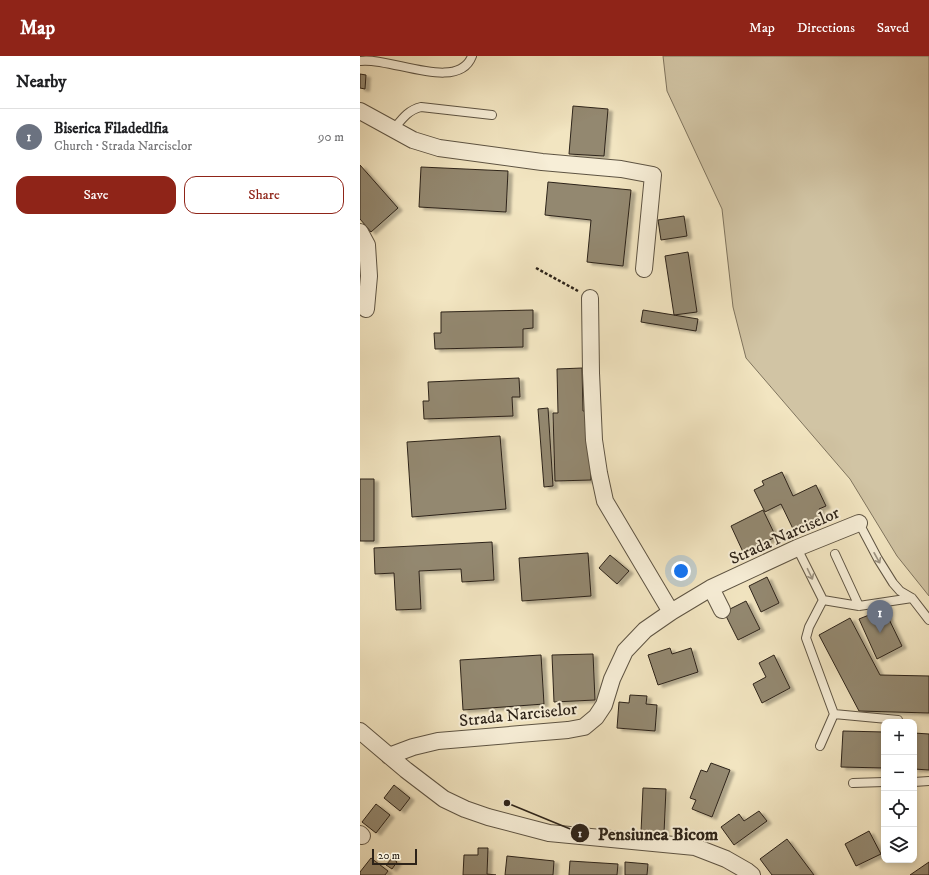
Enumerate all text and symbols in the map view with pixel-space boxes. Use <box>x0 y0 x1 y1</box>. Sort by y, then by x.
text: Map <box>20 17 55 40</box>
text: Map <box>749 19 775 37</box>
text: Directions <box>797 19 855 37</box>
text: Saved <box>877 19 909 37</box>
text: Nearby <box>16 71 66 93</box>
text: Biserica Filadedlfia <box>54 119 168 138</box>
text: 1 <box>27 129 31 145</box>
text: 90 m <box>318 129 344 145</box>
text: Church · Strada Narciselor <box>54 138 192 154</box>
button: Save <box>16 176 176 214</box>
button: Share <box>184 176 344 214</box>
street label: Strada Narciselor <box>726 502 844 570</box>
one-way arrow <box>874 552 882 564</box>
your location <box>671 561 691 581</box>
one-way arrow <box>807 568 814 580</box>
pin: 1 <box>867 600 893 633</box>
street label: Strada Narciselor <box>458 698 579 732</box>
map controls <box>881 719 917 863</box>
button: + <box>881 719 917 755</box>
button: − <box>881 755 917 791</box>
button: locate <box>881 791 917 827</box>
callout: Pensiunea Bicom <box>570 818 726 848</box>
text: Pensiunea Bicom <box>598 824 719 846</box>
text: 1 <box>578 826 583 841</box>
button: layers <box>881 827 917 863</box>
scale bar <box>372 847 417 866</box>
text: 20 m <box>378 849 400 863</box>

